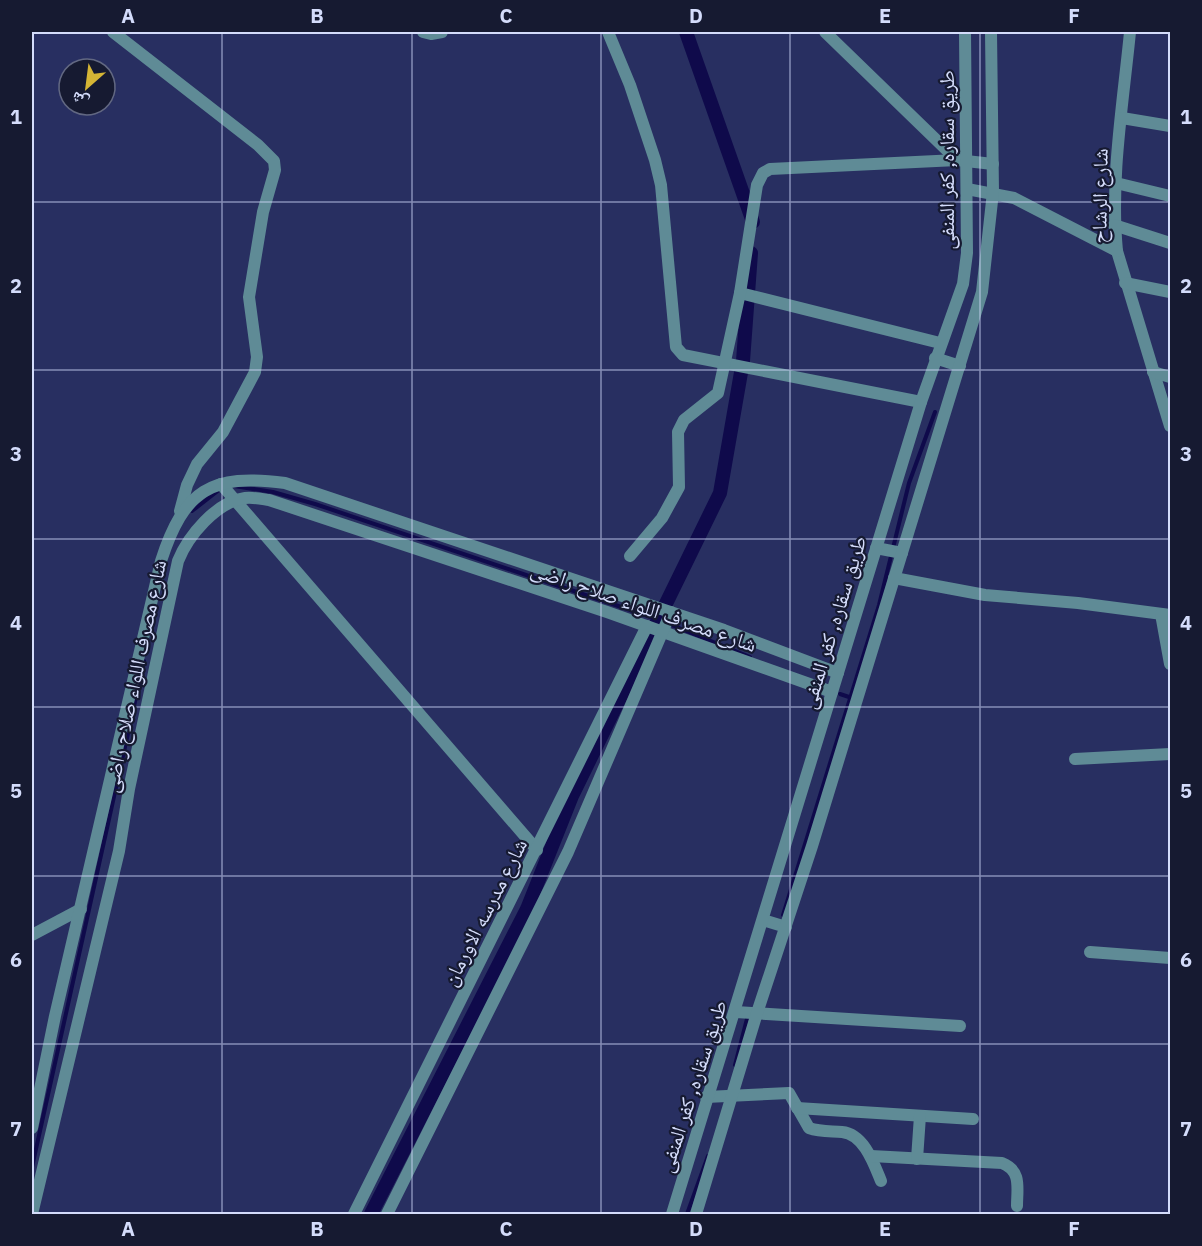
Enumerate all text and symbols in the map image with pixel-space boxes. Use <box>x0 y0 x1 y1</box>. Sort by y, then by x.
text: A <box>121 2 135 29</box>
text: B <box>310 2 324 29</box>
text: C <box>499 2 513 29</box>
text: D <box>689 2 703 29</box>
text: E <box>879 2 891 29</box>
text: F <box>1068 2 1080 29</box>
north arrow <box>57 57 117 117</box>
street label: طريق سقاره, كفر المنفى <box>932 70 960 250</box>
text: ش <box>68 87 92 113</box>
text: 1 <box>10 103 22 130</box>
text: 1 <box>1180 103 1192 130</box>
street label: شارع الرشاح <box>1084 148 1114 244</box>
text: 2 <box>10 272 22 299</box>
text: 2 <box>1180 272 1192 299</box>
text: 3 <box>10 440 22 467</box>
text: 3 <box>1180 440 1192 467</box>
street label: طريق سقاره, كفر المنفى <box>793 532 873 712</box>
street label: شارع مصرف اللواء صلاح راضى <box>527 554 761 658</box>
street label: شارع مصرف اللواء صلاح راضى <box>96 557 172 795</box>
text: 4 <box>10 609 22 636</box>
text: 4 <box>1180 609 1192 636</box>
text: 5 <box>10 777 22 804</box>
text: 5 <box>1180 777 1192 804</box>
street label: شارع مدرسه الاورمان <box>435 834 533 990</box>
text: 6 <box>10 946 22 973</box>
text: 6 <box>1180 946 1192 973</box>
street label: طريق سقاره, كفر المنفى <box>651 996 733 1176</box>
text: 7 <box>10 1115 22 1142</box>
text: 7 <box>1180 1115 1192 1142</box>
text: A <box>121 1215 135 1242</box>
text: B <box>310 1215 324 1242</box>
text: C <box>499 1215 513 1242</box>
text: D <box>689 1215 703 1242</box>
text: E <box>879 1215 891 1242</box>
text: F <box>1068 1215 1080 1242</box>

